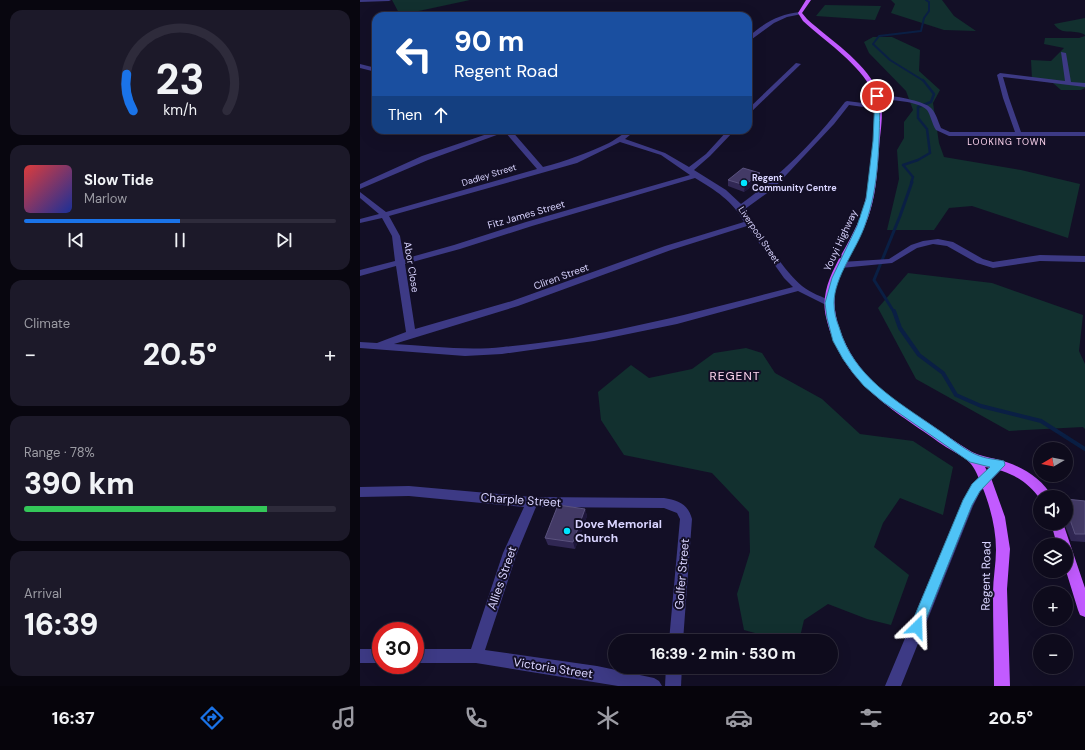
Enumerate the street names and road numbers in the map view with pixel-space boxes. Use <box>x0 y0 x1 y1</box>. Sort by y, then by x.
street label: Dadley Street <box>460 161 518 189</box>
street label: Fitz James Street <box>486 197 566 232</box>
street label: Liverpool Street <box>736 204 783 266</box>
street label: Youyi Highway <box>821 207 860 273</box>
street label: Abor Close <box>401 241 422 294</box>
street label: Cliren Street <box>532 260 591 292</box>
street label: Charple Street <box>480 489 562 511</box>
street label: Golfer Street <box>671 538 693 610</box>
street label: Regent Road <box>977 541 995 611</box>
street label: Allies Street <box>484 544 520 612</box>
street label: Victoria Street <box>512 654 594 682</box>

